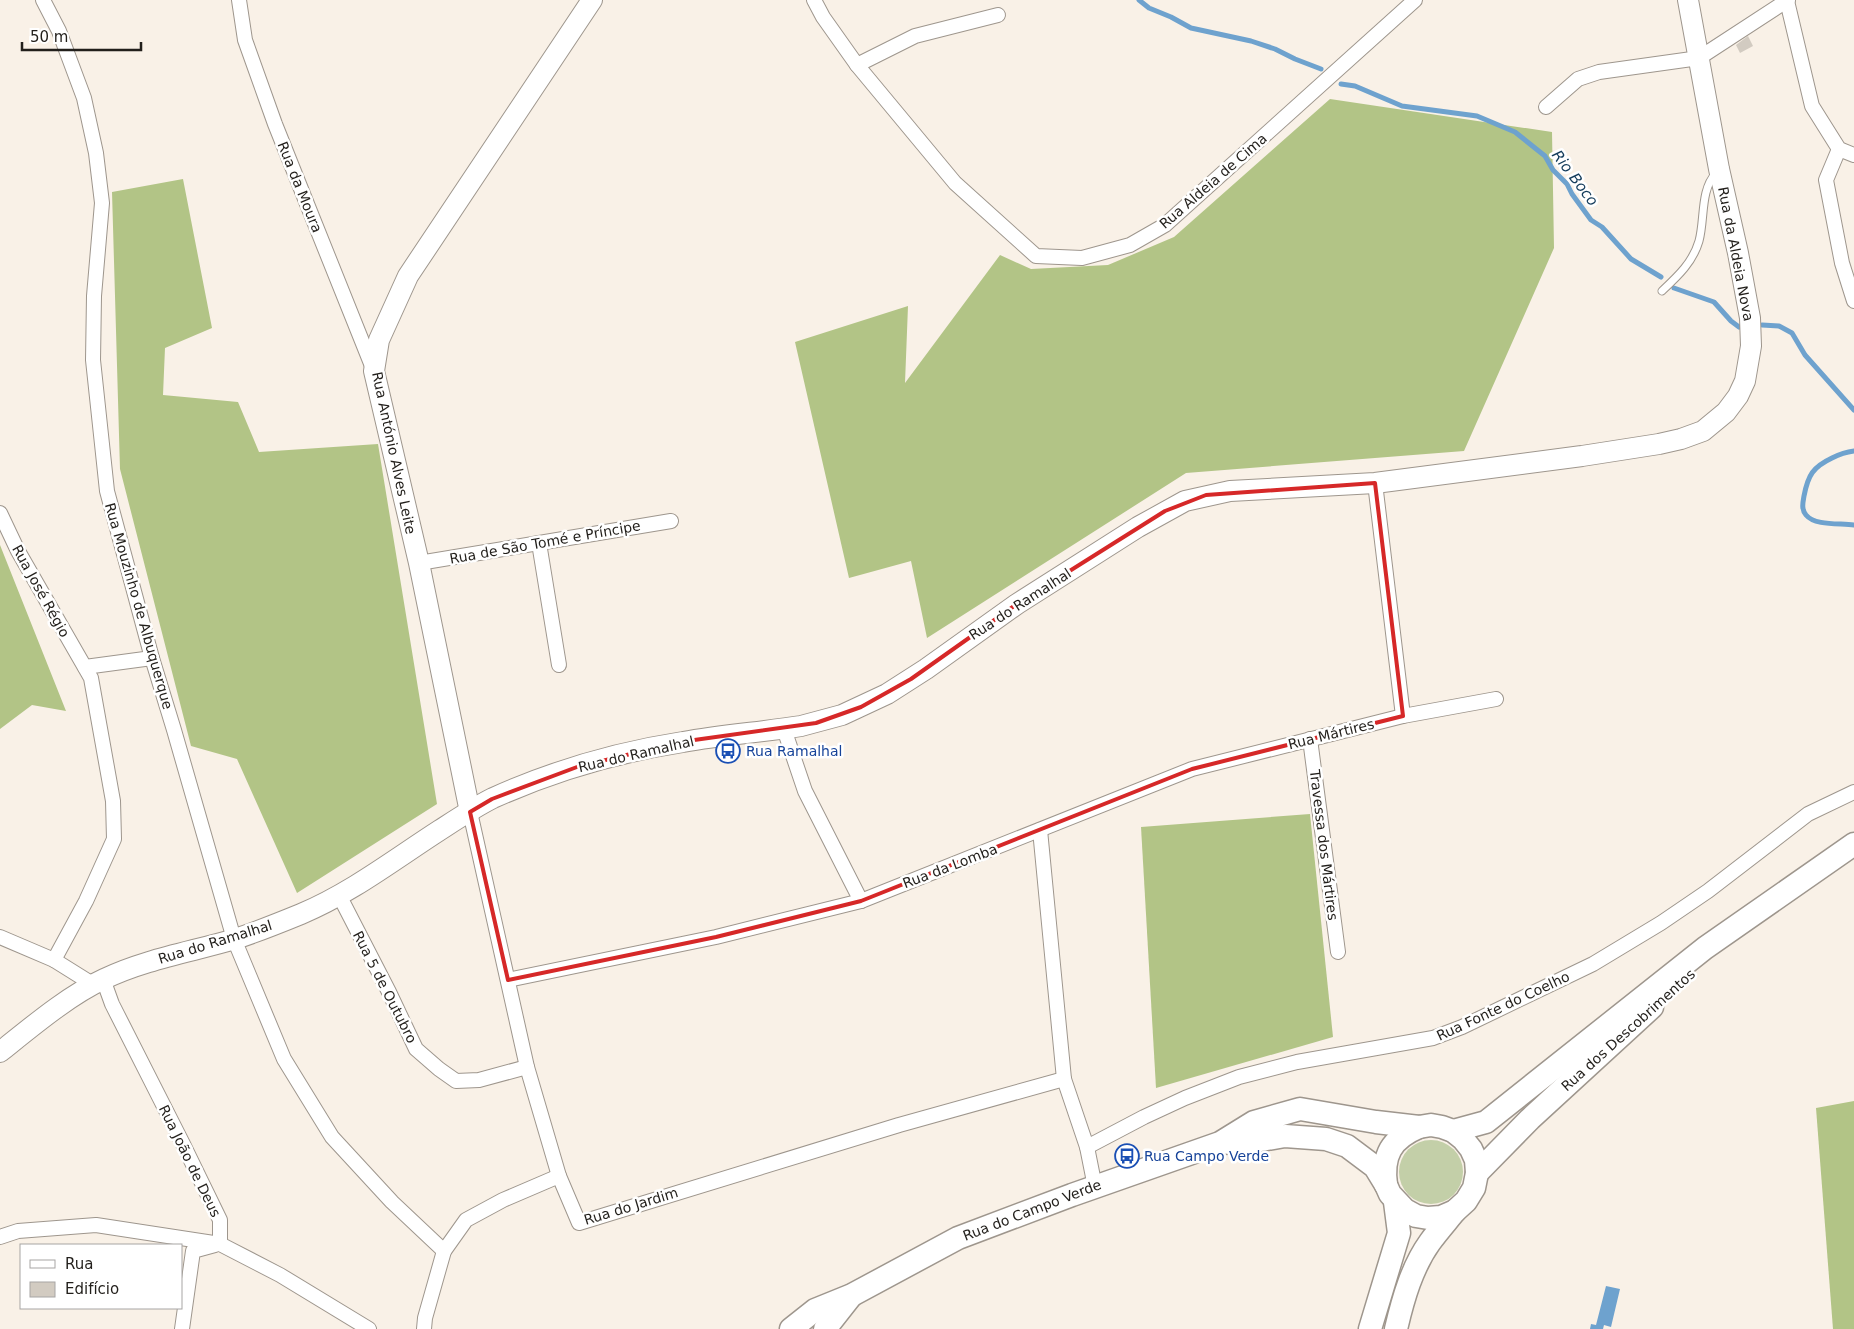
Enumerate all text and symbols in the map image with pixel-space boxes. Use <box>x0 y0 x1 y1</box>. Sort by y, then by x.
scale bar <box>22 20 141 52</box>
text: 50 m <box>30 28 68 46</box>
street label: Rua Aldeia de Cima <box>1156 130 1270 232</box>
street label: Rua da Moura <box>274 139 326 235</box>
water label: Rio Boco <box>1548 146 1602 210</box>
street label: Rua da Aldeia Nova <box>1715 185 1757 323</box>
street label: Rua António Alves Leite <box>369 370 419 536</box>
street label: Rua Mouzinho de Albuquerque <box>102 501 176 711</box>
street label: Rua de São Tomé e Príncipe <box>448 517 642 567</box>
street label: Rua José Régio <box>9 542 73 640</box>
street label: Rua do Ramalhal <box>966 565 1074 643</box>
street label: Rua Mártires <box>1286 716 1376 752</box>
street label: Rua do Ramalhal <box>577 733 695 775</box>
bus stop icon: Rua Ramalhal <box>715 738 741 764</box>
place label: Rua Ramalhal <box>746 743 842 759</box>
street label: Travessa dos Mártires <box>1307 768 1341 921</box>
street label: Rua da Lomba <box>900 841 1000 891</box>
street label: Rua do Ramalhal <box>156 917 274 967</box>
street label: Rua 5 de Outubro <box>350 928 420 1046</box>
street label: Rua dos Descobrimentos <box>1558 966 1698 1094</box>
street label: Rua Fonte do Coelho <box>1434 968 1572 1044</box>
street label: Rua João de Deus <box>156 1102 224 1220</box>
bus stop icon: Rua Campo Verde <box>1114 1143 1140 1169</box>
place label: Rua Campo Verde <box>1144 1148 1269 1164</box>
street label: Rua do Campo Verde <box>961 1176 1103 1244</box>
street label: Rua do Jardim <box>582 1184 680 1228</box>
legend <box>20 1244 182 1309</box>
text: Rua <box>65 1255 93 1273</box>
text: Edifício <box>65 1280 119 1298</box>

